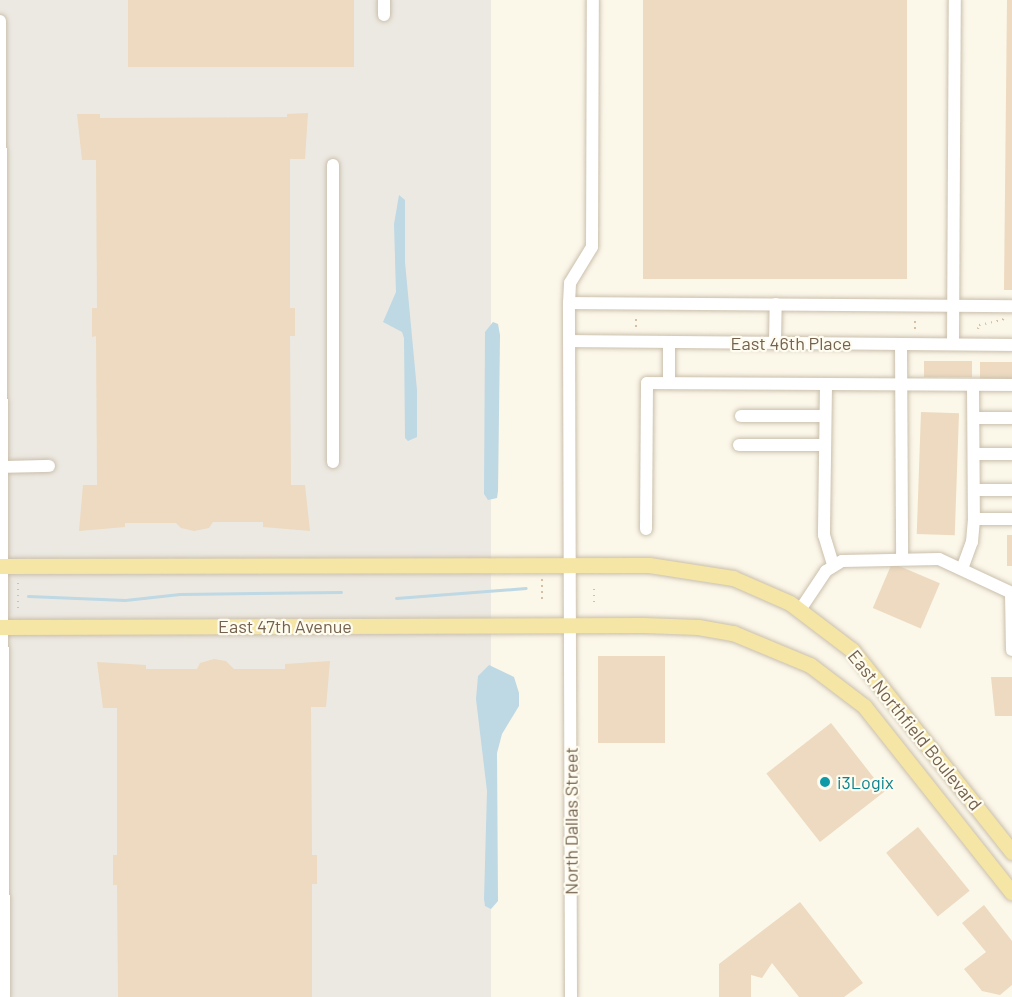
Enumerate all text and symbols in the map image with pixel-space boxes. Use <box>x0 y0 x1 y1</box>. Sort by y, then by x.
street label: East 46th Place <box>731 332 851 354</box>
street label: East 47th Avenue <box>218 615 352 637</box>
street label: East Northfield Boulevard <box>844 645 986 815</box>
street label: North Dallas Street <box>560 747 582 895</box>
place label: i3Logix <box>837 771 894 793</box>
marker: i3Logix <box>818 775 832 789</box>

